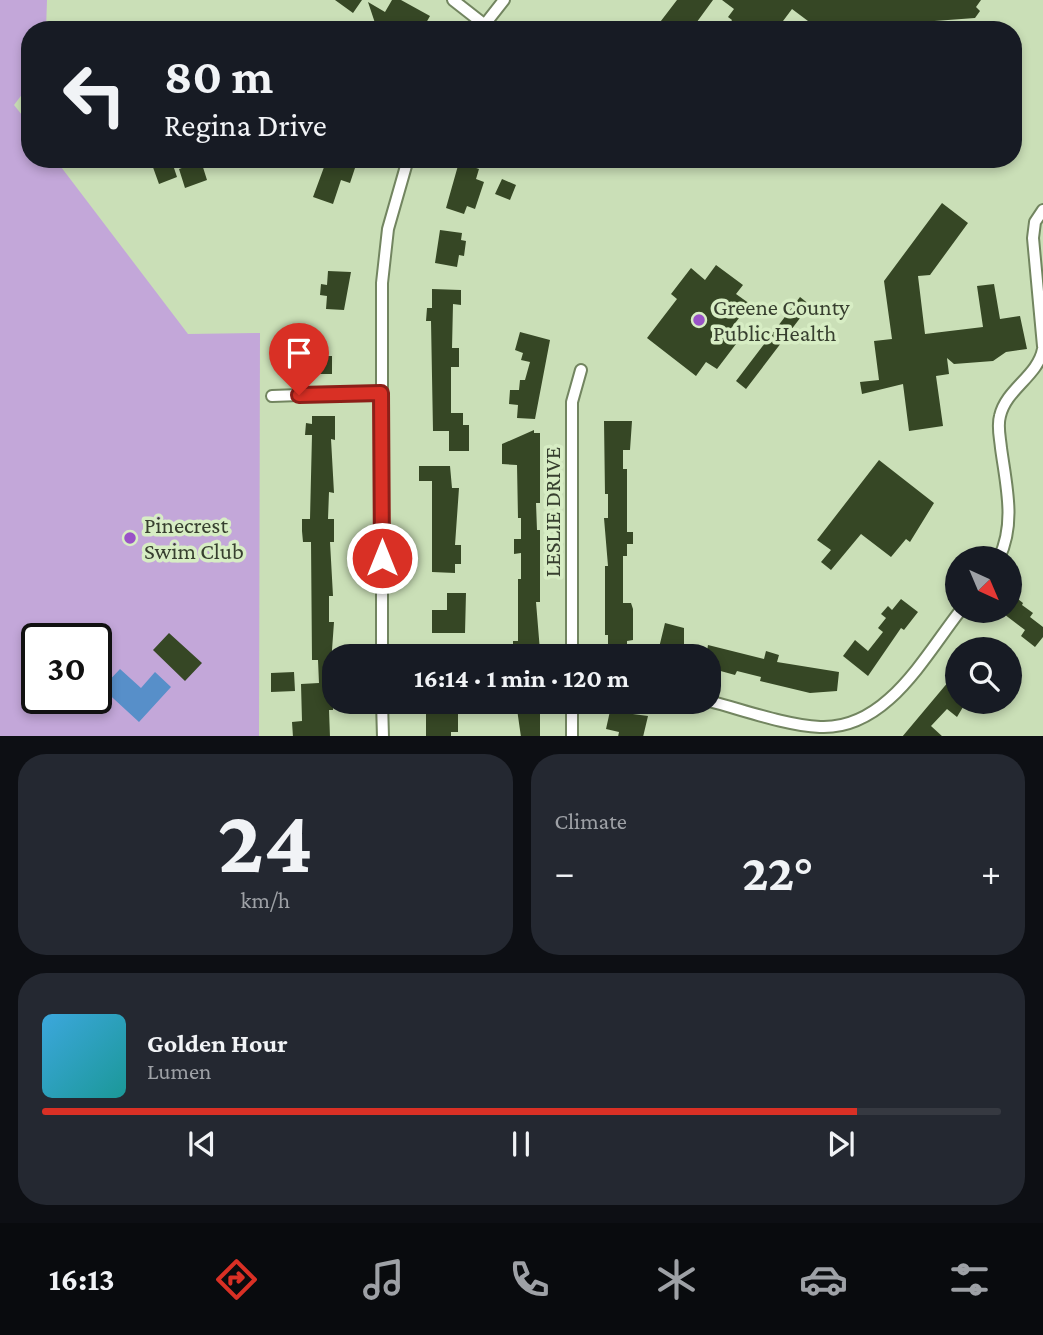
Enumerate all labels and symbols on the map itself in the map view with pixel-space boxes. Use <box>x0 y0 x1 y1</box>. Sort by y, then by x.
place label: Greene County Public Health <box>713 294 850 346</box>
marker: Greene County Public Health <box>691 312 707 328</box>
pin <box>269 323 329 395</box>
street label: LESLIE DRIVE <box>539 447 565 577</box>
place label: Pinecrest Swim Club <box>144 512 244 564</box>
position arrow <box>345 521 419 595</box>
marker: Pinecrest Swim Club <box>122 530 138 546</box>
north arrow <box>945 546 1022 623</box>
speed limit sign: 30 <box>21 623 112 714</box>

